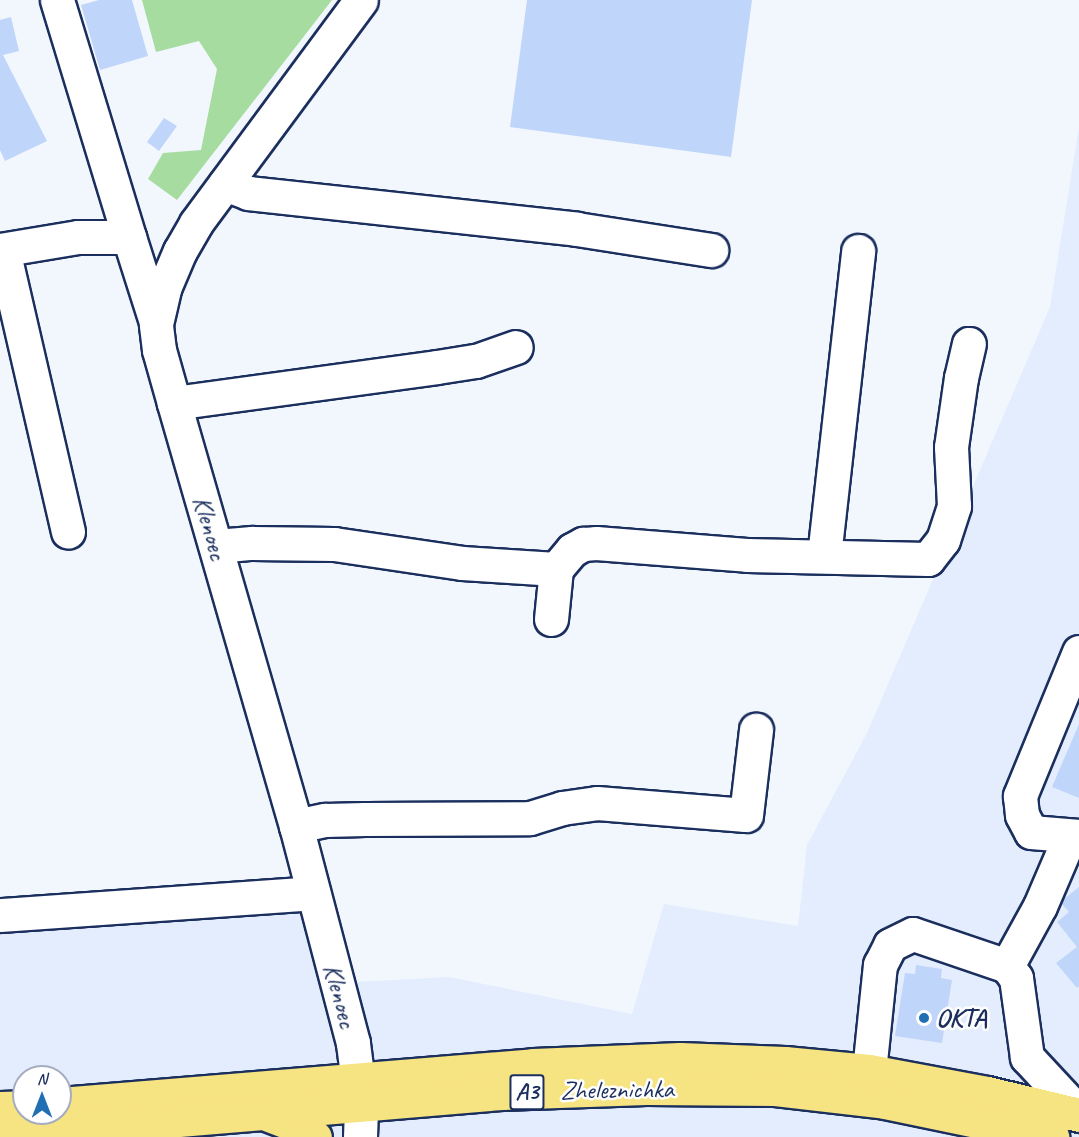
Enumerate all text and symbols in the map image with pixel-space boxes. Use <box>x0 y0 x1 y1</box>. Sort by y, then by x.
street label: Klenoec <box>186 492 234 564</box>
street label: Klenoec <box>317 961 363 1031</box>
place label: OKTA <box>936 1002 986 1034</box>
marker: OKTA <box>917 1011 931 1025</box>
north arrow <box>12 1065 72 1125</box>
text: N <box>37 1069 47 1089</box>
road number: A3 <box>509 1071 545 1113</box>
street label: Zheleznichka <box>560 1073 674 1107</box>

